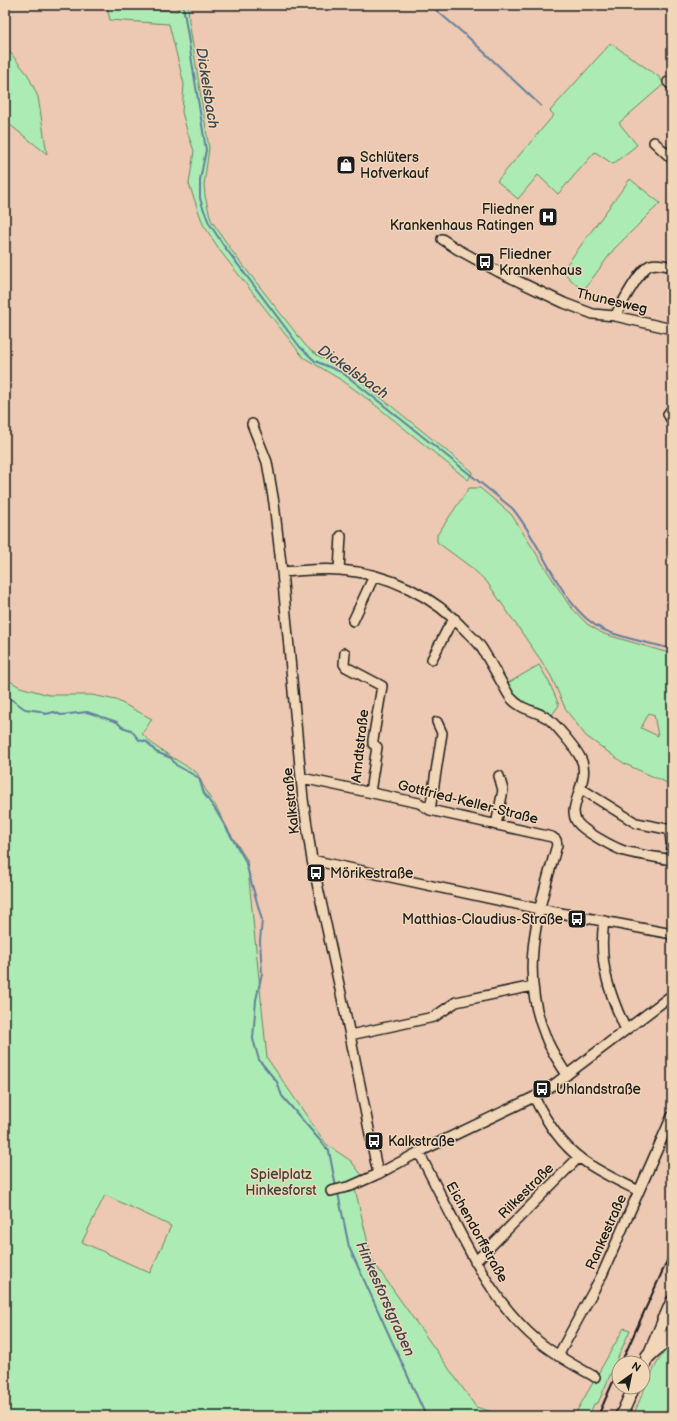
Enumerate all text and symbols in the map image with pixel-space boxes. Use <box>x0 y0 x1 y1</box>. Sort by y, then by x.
water label: Dickelsbach <box>191 46 223 130</box>
place label: Schlüters Hofverkauf <box>360 149 430 182</box>
shop icon: Schlüters Hofverkauf <box>335 154 357 176</box>
place label: Fliedner Krankenhaus Ratingen <box>390 201 535 234</box>
hospital icon: Fliedner Krankenhaus Ratingen <box>537 206 559 228</box>
place label: Fliedner Krankenhaus <box>499 246 582 279</box>
bus stop icon: Fliedner Krankenhaus <box>474 251 496 273</box>
street label: Thunesweg <box>575 285 649 317</box>
water label: Dickelsbach <box>314 341 392 403</box>
street label: Arndtstraße <box>348 708 372 784</box>
street label: Kalkstraße <box>279 767 303 835</box>
street label: Gottfried-Keller-Straße <box>396 776 540 828</box>
bus stop icon: Mörikestraße <box>305 862 327 884</box>
place label: Mörikestraße <box>330 865 413 882</box>
bus stop icon: Matthias-Claudius-Straße <box>566 908 588 930</box>
place label: Matthias-Claudius-Straße <box>402 911 563 928</box>
bus stop icon: Uhlandstraße <box>531 1078 553 1100</box>
place label: Uhlandstraße <box>556 1081 641 1098</box>
bus stop icon: Kalkstraße <box>363 1130 385 1152</box>
place label: Kalkstraße <box>388 1133 455 1150</box>
street label: Rilkestraße <box>495 1160 557 1222</box>
park label: Spielplatz Hinkesforst <box>245 1166 317 1199</box>
street label: Eichendorffstraße <box>442 1179 512 1285</box>
street label: Rankestraße <box>582 1192 630 1272</box>
water label: Hinkesforstgraben <box>351 1238 419 1360</box>
north arrow <box>611 1355 651 1395</box>
text: N <box>629 1359 643 1375</box>

